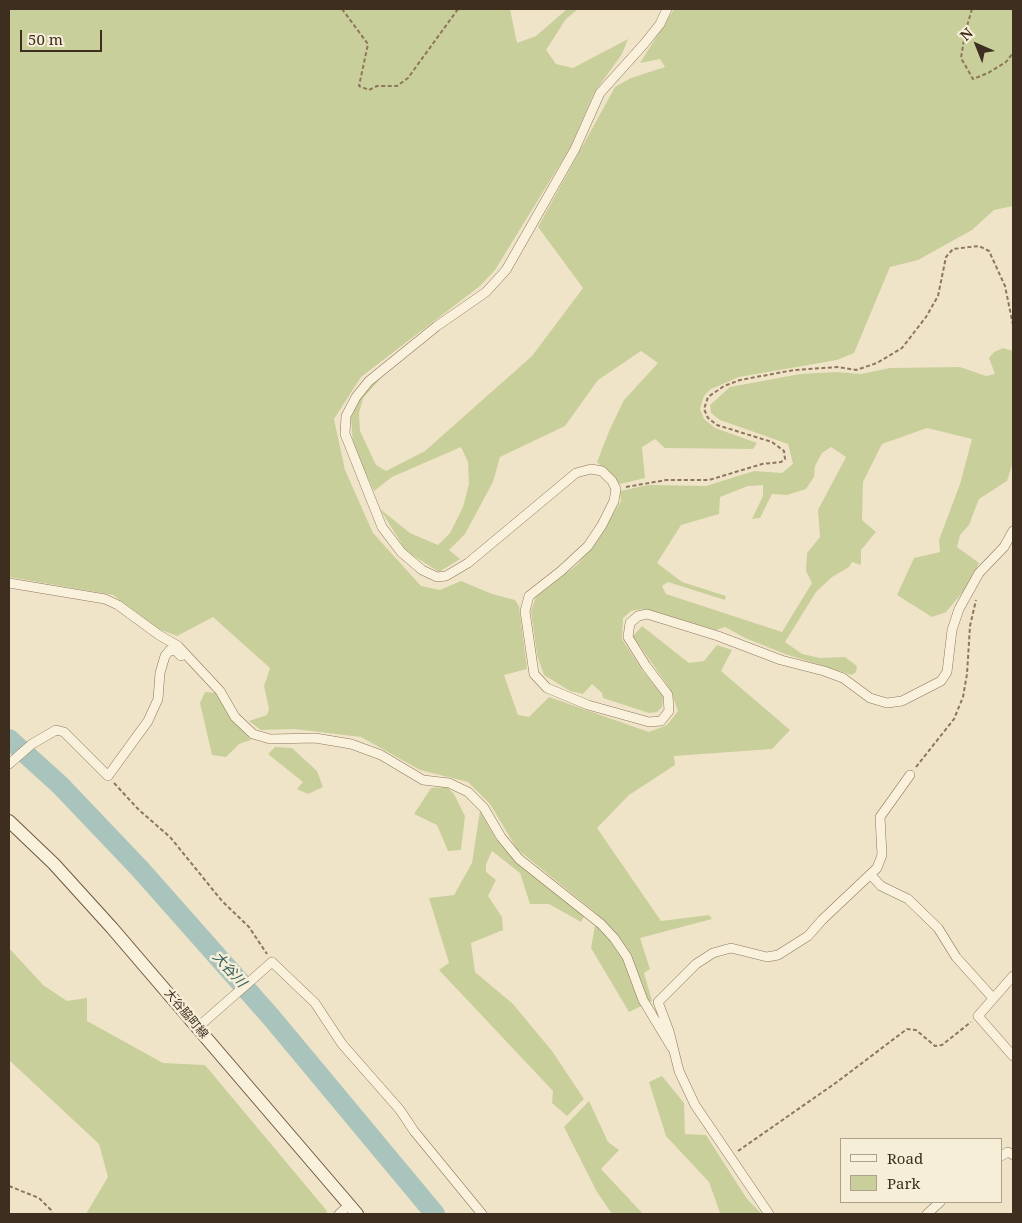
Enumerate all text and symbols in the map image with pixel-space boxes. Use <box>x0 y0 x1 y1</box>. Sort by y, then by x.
scale bar <box>22 20 105 52</box>
north arrow <box>952 20 1002 70</box>
text: N <box>956 23 977 45</box>
text: 50 m <box>28 29 63 49</box>
water label: 大谷川 <box>209 949 249 991</box>
street label: 大谷脇町線 <box>161 986 211 1042</box>
legend <box>840 1138 1002 1203</box>
text: Road <box>887 1148 923 1168</box>
text: Park <box>887 1173 920 1193</box>

